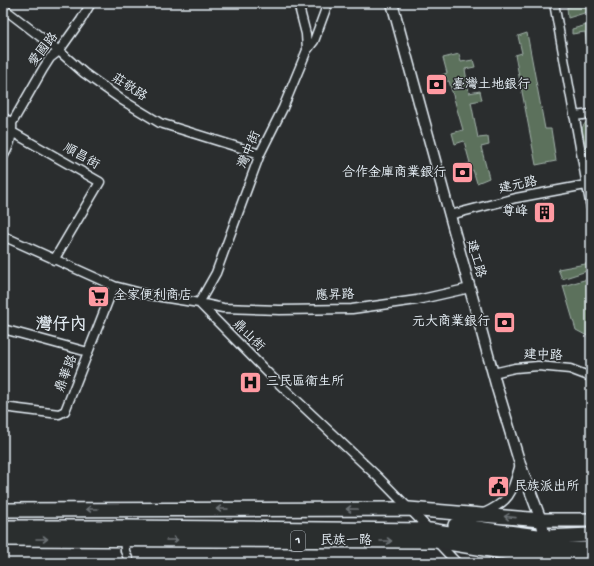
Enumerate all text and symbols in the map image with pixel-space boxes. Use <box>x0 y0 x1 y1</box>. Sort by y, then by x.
street label: 愛國路 <box>25 29 62 70</box>
street label: 莊敬路 <box>109 69 151 105</box>
bank icon: 臺灣土地銀行 <box>424 72 450 98</box>
place label: 臺灣土地銀行 <box>452 76 530 93</box>
street label: 灣中街 <box>234 128 265 171</box>
street label: 順昌街 <box>60 140 102 173</box>
bank icon: 合作金庫商業銀行 <box>449 160 475 186</box>
place label: 合作金庫商業銀行 <box>342 164 446 181</box>
street label: 建元路 <box>497 174 539 197</box>
building icon: 尊峰 <box>531 199 557 225</box>
place label: 尊峰 <box>502 204 528 220</box>
street label: 建工路 <box>462 238 489 280</box>
supermarket icon: 全家便利商店 <box>86 283 112 309</box>
place label: 全家便利商店 <box>114 287 192 304</box>
street label: 應昇路 <box>315 287 355 304</box>
bank icon: 元大商業銀行 <box>492 309 518 335</box>
place label: 元大商業銀行 <box>412 313 490 330</box>
district label: 灣仔內 <box>36 315 87 336</box>
street label: 鼎山街 <box>229 316 268 355</box>
street label: 建中路 <box>523 347 563 364</box>
street label: 鼎華路 <box>52 353 81 395</box>
hospital icon: 三民區衛生所 <box>238 369 264 395</box>
place label: 三民區衛生所 <box>266 374 344 390</box>
public building icon: 民族派出所 <box>485 474 511 500</box>
place label: 民族派出所 <box>514 479 579 495</box>
one-way arrow <box>86 505 99 513</box>
one-way arrow <box>216 505 229 513</box>
one-way arrow <box>346 505 359 513</box>
one-way arrow <box>504 513 517 520</box>
road number: 1 <box>291 531 305 551</box>
street label: 民族一路 <box>320 533 372 549</box>
one-way arrow <box>35 535 48 543</box>
one-way arrow <box>165 536 178 544</box>
one-way arrow <box>379 537 392 545</box>

